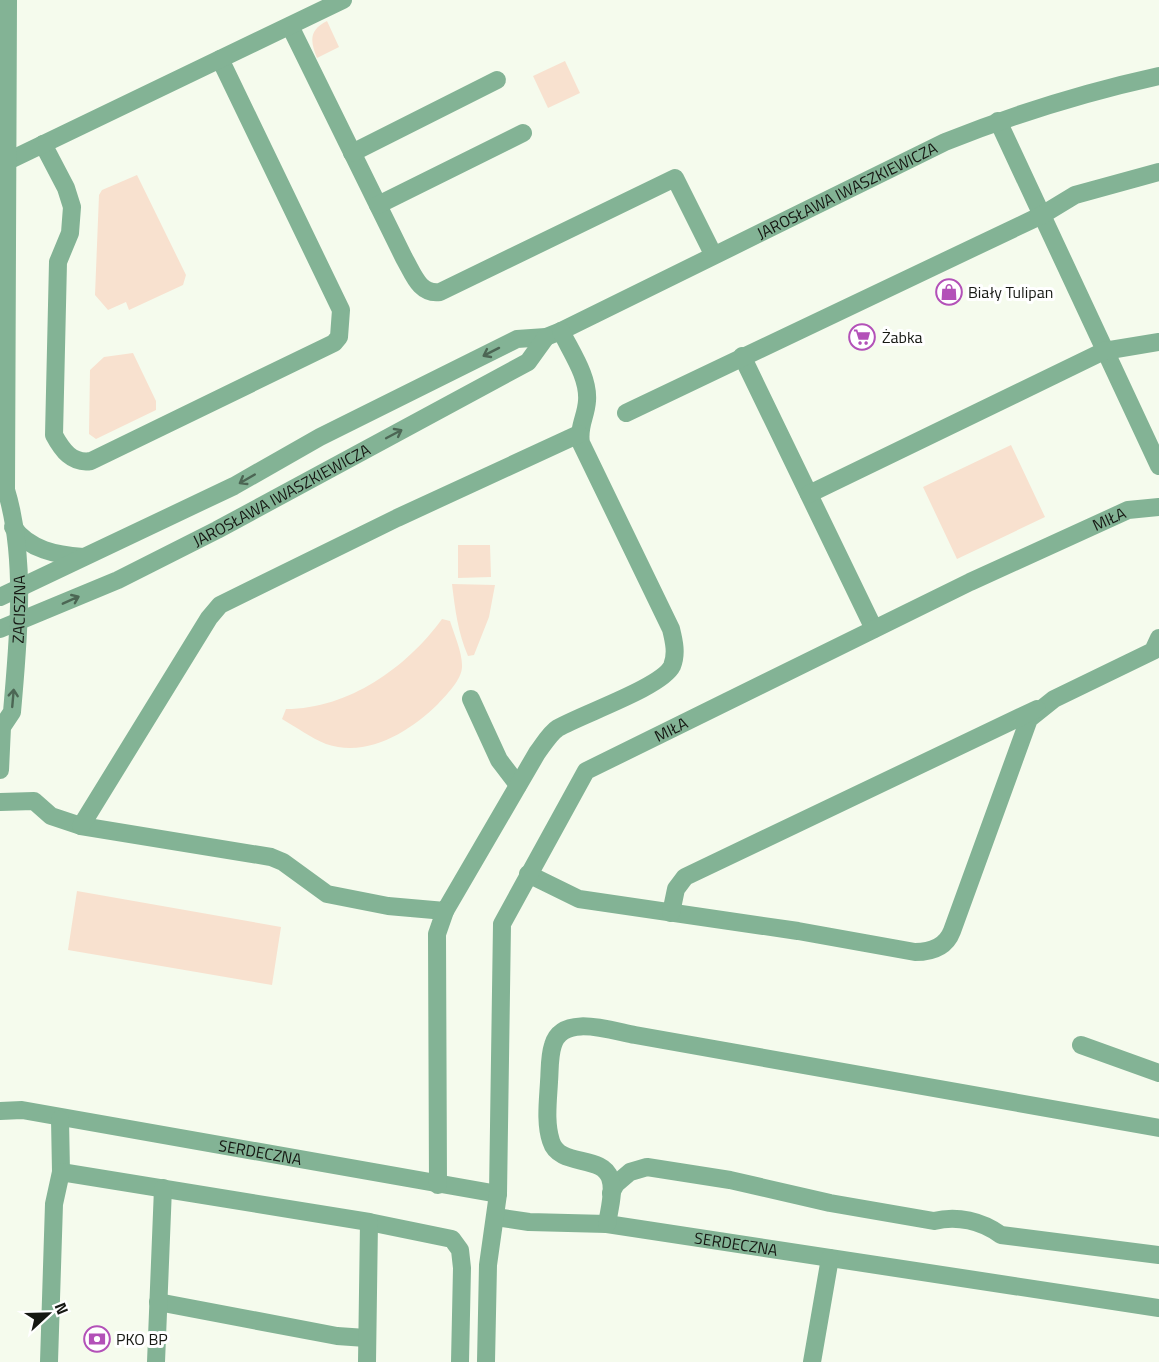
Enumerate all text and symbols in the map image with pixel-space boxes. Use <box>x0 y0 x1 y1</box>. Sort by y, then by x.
street label: JAROSŁAWA IWASZKIEWICZA <box>753 135 942 245</box>
shop icon: Biały Tulipan <box>934 277 964 307</box>
place label: Biały Tulipan <box>968 280 1053 304</box>
supermarket icon: Żabka <box>847 322 877 352</box>
place label: Żabka <box>882 325 923 349</box>
one-way arrow <box>483 347 501 359</box>
one-way arrow <box>385 427 403 439</box>
street label: JAROSŁAWA IWASZKIEWICZA <box>188 437 375 552</box>
one-way arrow <box>239 473 256 485</box>
street label: MIŁA <box>1088 500 1130 537</box>
street label: ZACISZNA <box>6 574 31 644</box>
one-way arrow <box>62 594 80 605</box>
one-way arrow <box>8 689 19 709</box>
street label: MIŁA <box>650 711 692 748</box>
street label: SERDECZNA <box>217 1133 304 1171</box>
street label: SERDECZNA <box>693 1225 780 1262</box>
north arrow <box>18 1284 78 1344</box>
text: N <box>49 1299 75 1318</box>
bank icon: PKO BP <box>82 1324 112 1354</box>
place label: PKO BP <box>116 1327 168 1351</box>

